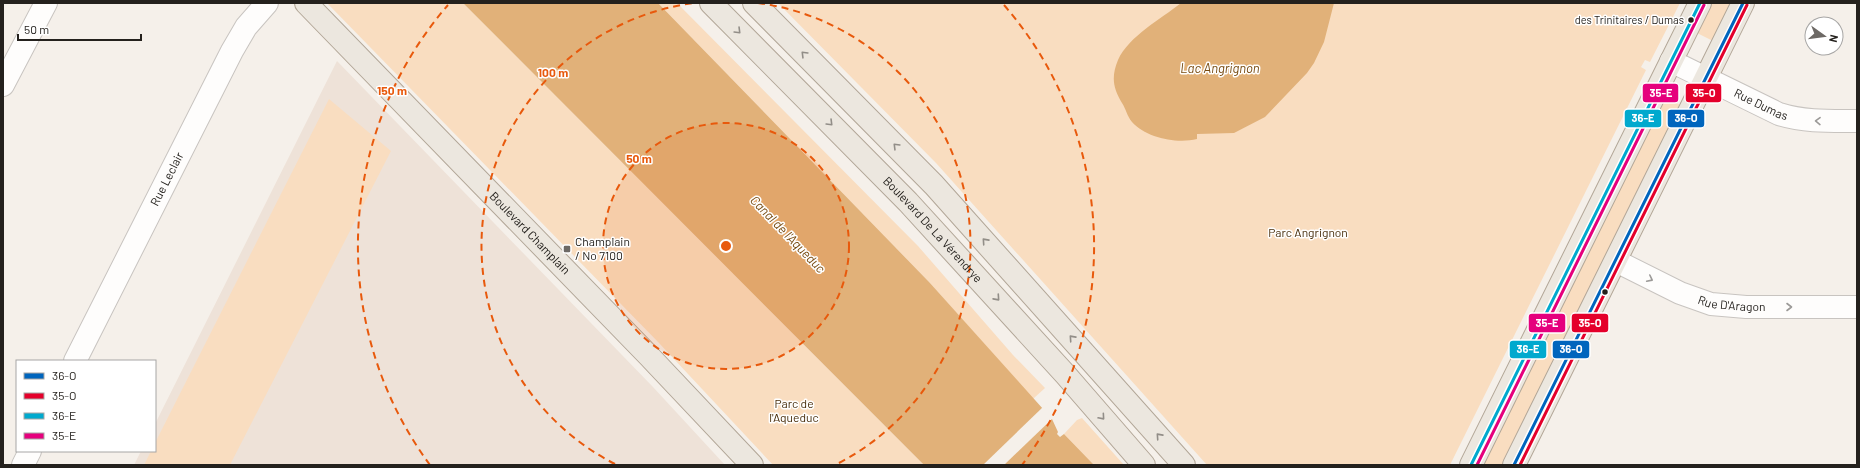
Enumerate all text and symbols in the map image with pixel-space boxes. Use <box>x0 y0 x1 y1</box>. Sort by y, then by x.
place label: des Trinitaires / Dumas <box>1575 13 1684 26</box>
marker: des Trinitaires / Dumas <box>1686 15 1696 25</box>
scale bar <box>18 16 141 42</box>
north arrow <box>1804 16 1844 56</box>
text: 50 m <box>24 22 49 36</box>
one-way arrow <box>733 26 741 34</box>
text: N <box>1827 33 1841 44</box>
one-way arrow <box>801 51 809 59</box>
water label: Lac Angrignon <box>1180 60 1260 76</box>
text: 100 m <box>538 65 568 79</box>
text: 150 m <box>377 83 407 97</box>
line badge: 35-E <box>1642 83 1679 103</box>
line badge: 35-O <box>1685 83 1722 103</box>
street label: Rue Dumas <box>1732 85 1790 122</box>
text: 35-E <box>1650 86 1673 99</box>
text: 35-O <box>1692 86 1716 99</box>
line badge: 36-E <box>1624 109 1662 128</box>
line badge: 36-O <box>1667 109 1705 128</box>
text: 36-E <box>1632 111 1655 124</box>
text: 36-O <box>1674 111 1698 124</box>
one-way arrow <box>1815 116 1821 125</box>
one-way arrow <box>825 118 833 126</box>
one-way arrow <box>893 143 901 151</box>
street label: Rue Leclair <box>147 149 186 208</box>
text: 50 m <box>626 151 652 165</box>
street label: Boulevard De La Vérendrye <box>881 173 986 285</box>
street label: Boulevard Champlain <box>487 188 574 277</box>
water label: Canal de l'Aqueduc <box>747 192 829 276</box>
park label: Parc Angrignon <box>1268 225 1348 239</box>
place label: Champlain / No 7100 <box>575 234 630 262</box>
one-way arrow <box>982 238 990 246</box>
centre of rings <box>719 239 733 253</box>
marker: Champlain / No 7100 <box>562 244 572 254</box>
one-way arrow <box>1646 274 1654 281</box>
unlabelled marker <box>1600 287 1610 297</box>
street label: Rue D'Aragon <box>1696 292 1765 313</box>
one-way arrow <box>992 294 999 301</box>
one-way arrow <box>1786 303 1792 311</box>
line badge: 35-E <box>1528 313 1566 333</box>
line badge: 35-O <box>1571 313 1609 333</box>
text: 35-E <box>1536 316 1559 329</box>
text: 35-O <box>1578 316 1602 329</box>
one-way arrow <box>1069 335 1076 342</box>
line badge: 36-E <box>1509 340 1547 359</box>
line badge: 36-O <box>1552 340 1590 359</box>
text: 36-E <box>1517 342 1540 355</box>
text: 36-O <box>1559 342 1583 355</box>
legend <box>16 360 156 452</box>
text: 36-O <box>52 368 77 382</box>
text: 35-O <box>52 388 77 402</box>
park label: Parc de l'Aqueduc <box>769 396 819 424</box>
text: 36-E <box>52 408 76 422</box>
one-way arrow <box>1097 412 1104 419</box>
text: 35-E <box>52 428 76 442</box>
one-way arrow <box>1156 433 1163 441</box>

